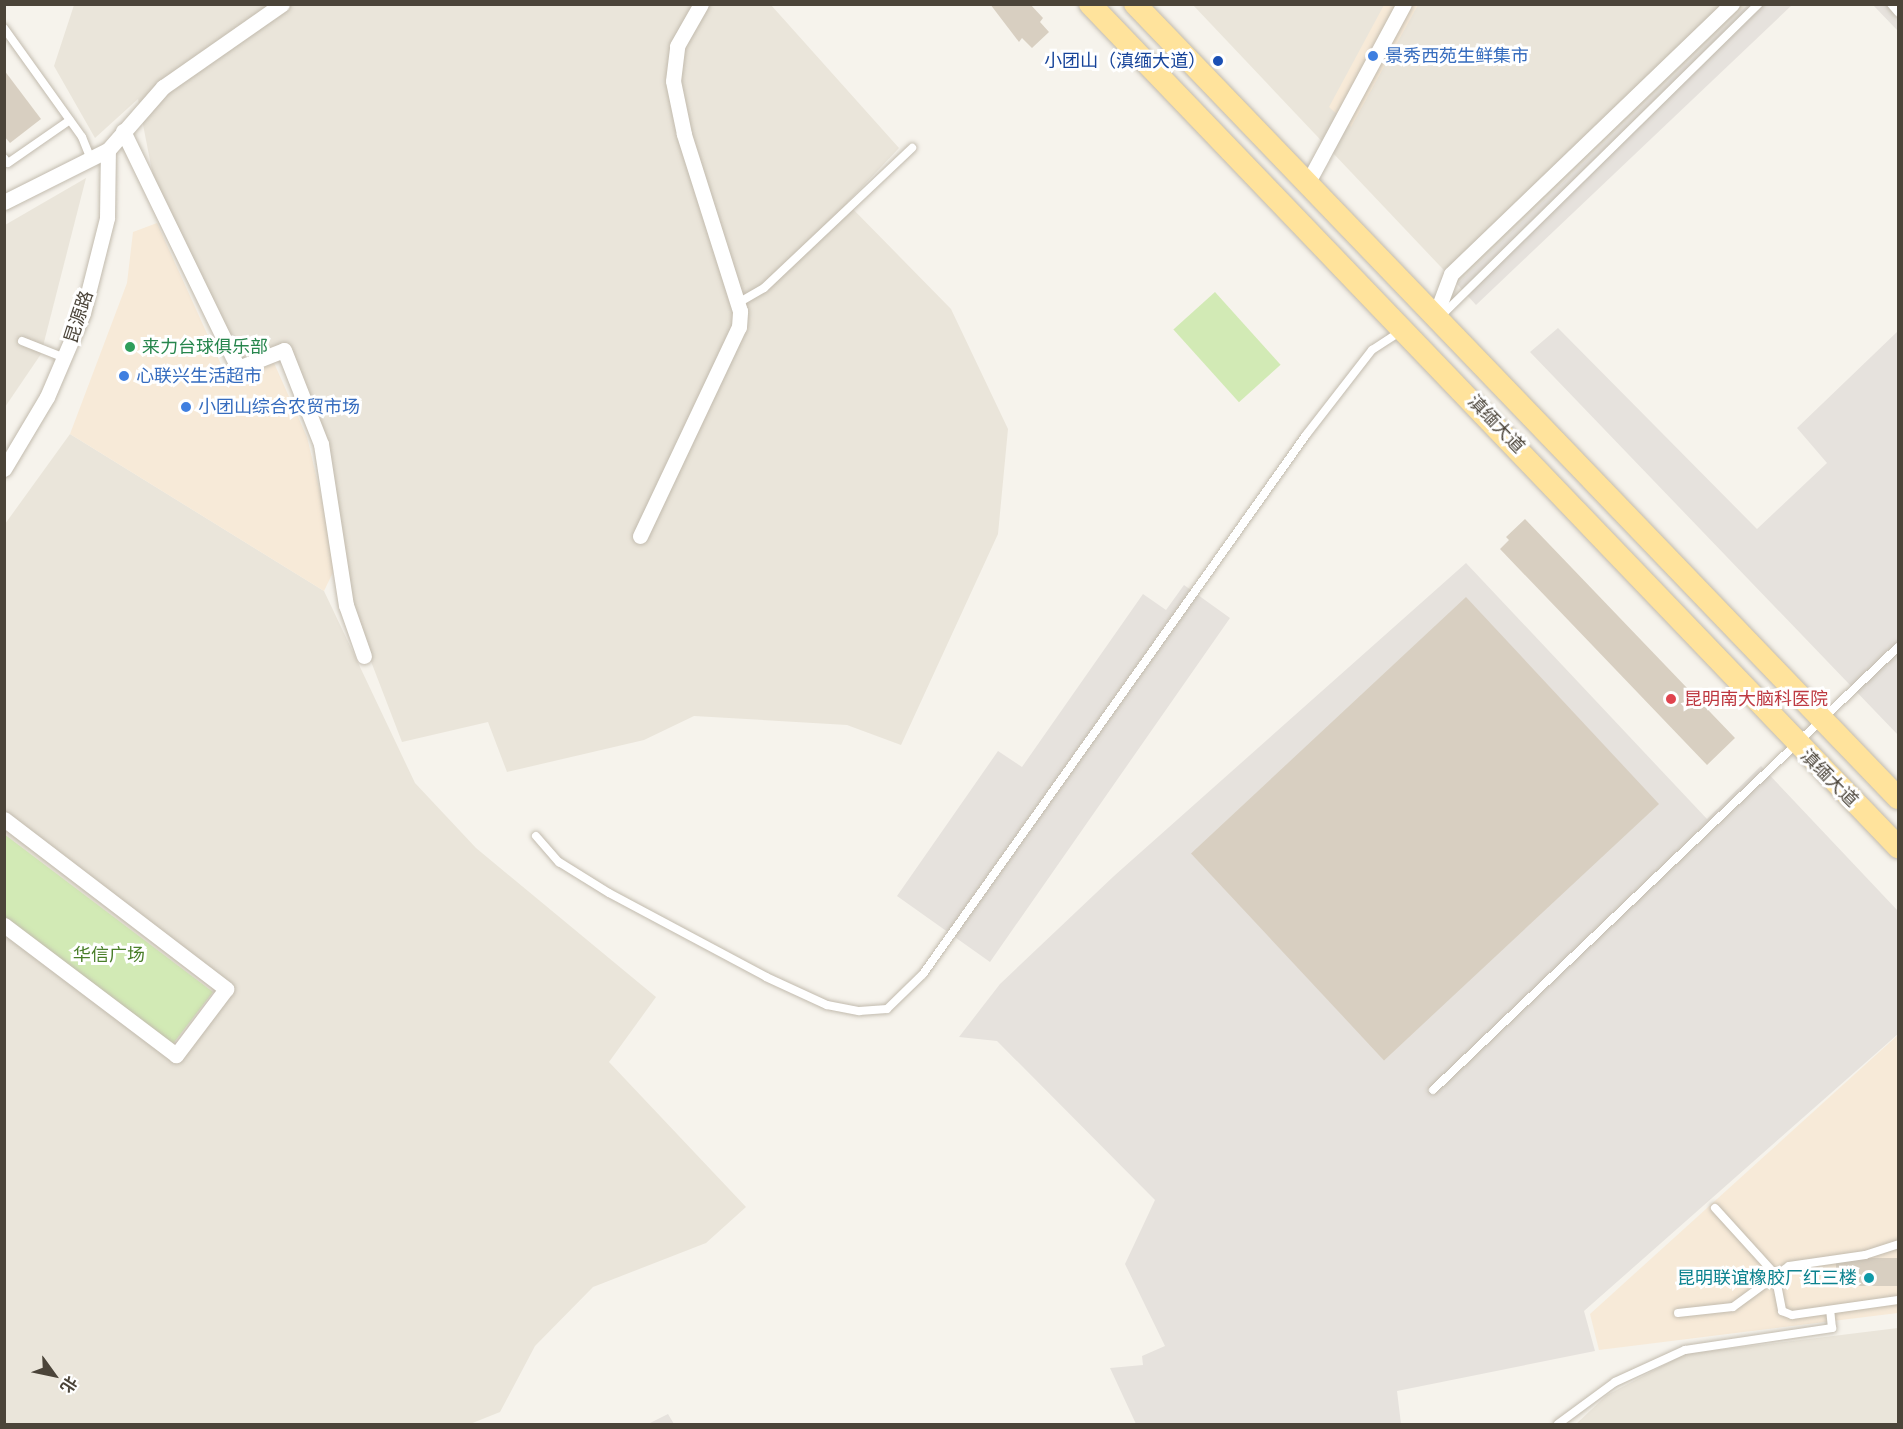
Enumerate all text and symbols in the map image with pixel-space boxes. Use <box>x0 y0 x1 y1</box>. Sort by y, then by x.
place label: 景秀西苑生鲜集市 <box>1385 45 1529 67</box>
marker: 景秀西苑生鲜集市 <box>1366 49 1380 63</box>
place label: 小团山（滇缅大道） <box>1044 50 1206 72</box>
marker: 小团山（滇缅大道） <box>1211 54 1225 68</box>
street label: 昆源路 <box>60 288 98 346</box>
place label: 来力台球俱乐部 <box>142 336 268 358</box>
marker: 来力台球俱乐部 <box>123 340 137 354</box>
place label: 心联兴生活超市 <box>136 365 262 387</box>
marker: 心联兴生活超市 <box>117 369 131 383</box>
street label: 滇缅大道 <box>1463 391 1529 457</box>
place label: 小团山综合农贸市场 <box>198 396 360 418</box>
marker: 小团山综合农贸市场 <box>179 400 193 414</box>
place label: 昆明南大脑科医院 <box>1684 688 1828 710</box>
marker: 昆明南大脑科医院 <box>1662 690 1680 708</box>
street label: 滇缅大道 <box>1796 745 1862 811</box>
park label: 华信广场 <box>73 944 145 966</box>
place label: 昆明联谊橡胶厂红三楼 <box>1677 1267 1857 1289</box>
marker: 昆明联谊橡胶厂红三楼 <box>1862 1271 1876 1285</box>
north arrow <box>24 1345 84 1405</box>
text: 北 <box>55 1372 84 1398</box>

